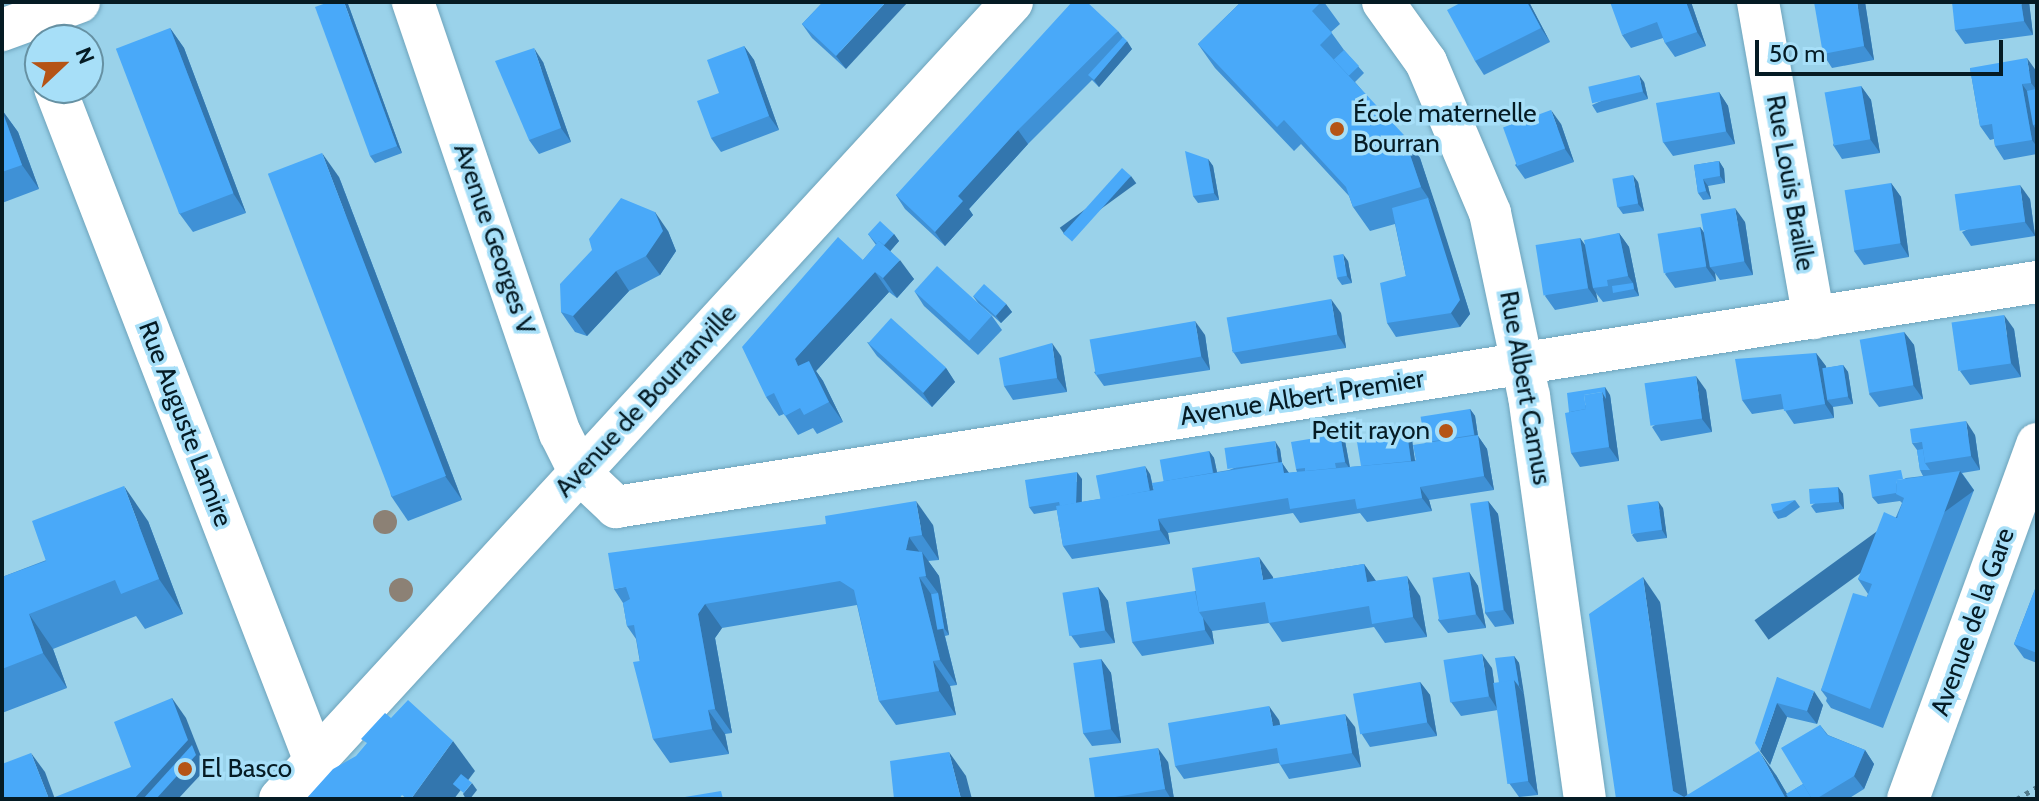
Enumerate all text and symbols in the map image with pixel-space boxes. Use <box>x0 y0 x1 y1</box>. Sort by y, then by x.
north arrow <box>24 24 104 104</box>
scale bar <box>1759 24 2007 74</box>
text: 50 m <box>1769 39 1825 68</box>
text: N <box>69 43 100 68</box>
street label: Rue Louis Braille <box>1759 93 1821 273</box>
place label: École maternelle Bourran <box>1353 98 1537 160</box>
marker: École maternelle Bourran <box>1328 120 1346 138</box>
street label: Avenue Georges V <box>447 139 541 339</box>
street label: Rue Albert Camus <box>1493 289 1557 487</box>
street label: Avenue de Bourranville <box>549 298 743 504</box>
street label: Rue Auguste Lamire <box>131 317 239 531</box>
street label: Avenue Albert Premier <box>1178 363 1426 433</box>
place label: Petit rayon <box>1312 415 1430 447</box>
marker: Petit rayon <box>1437 422 1455 440</box>
street label: Avenue de la Gare <box>1925 524 2021 720</box>
place label: El Basco <box>201 753 292 785</box>
marker: El Basco <box>176 760 194 778</box>

